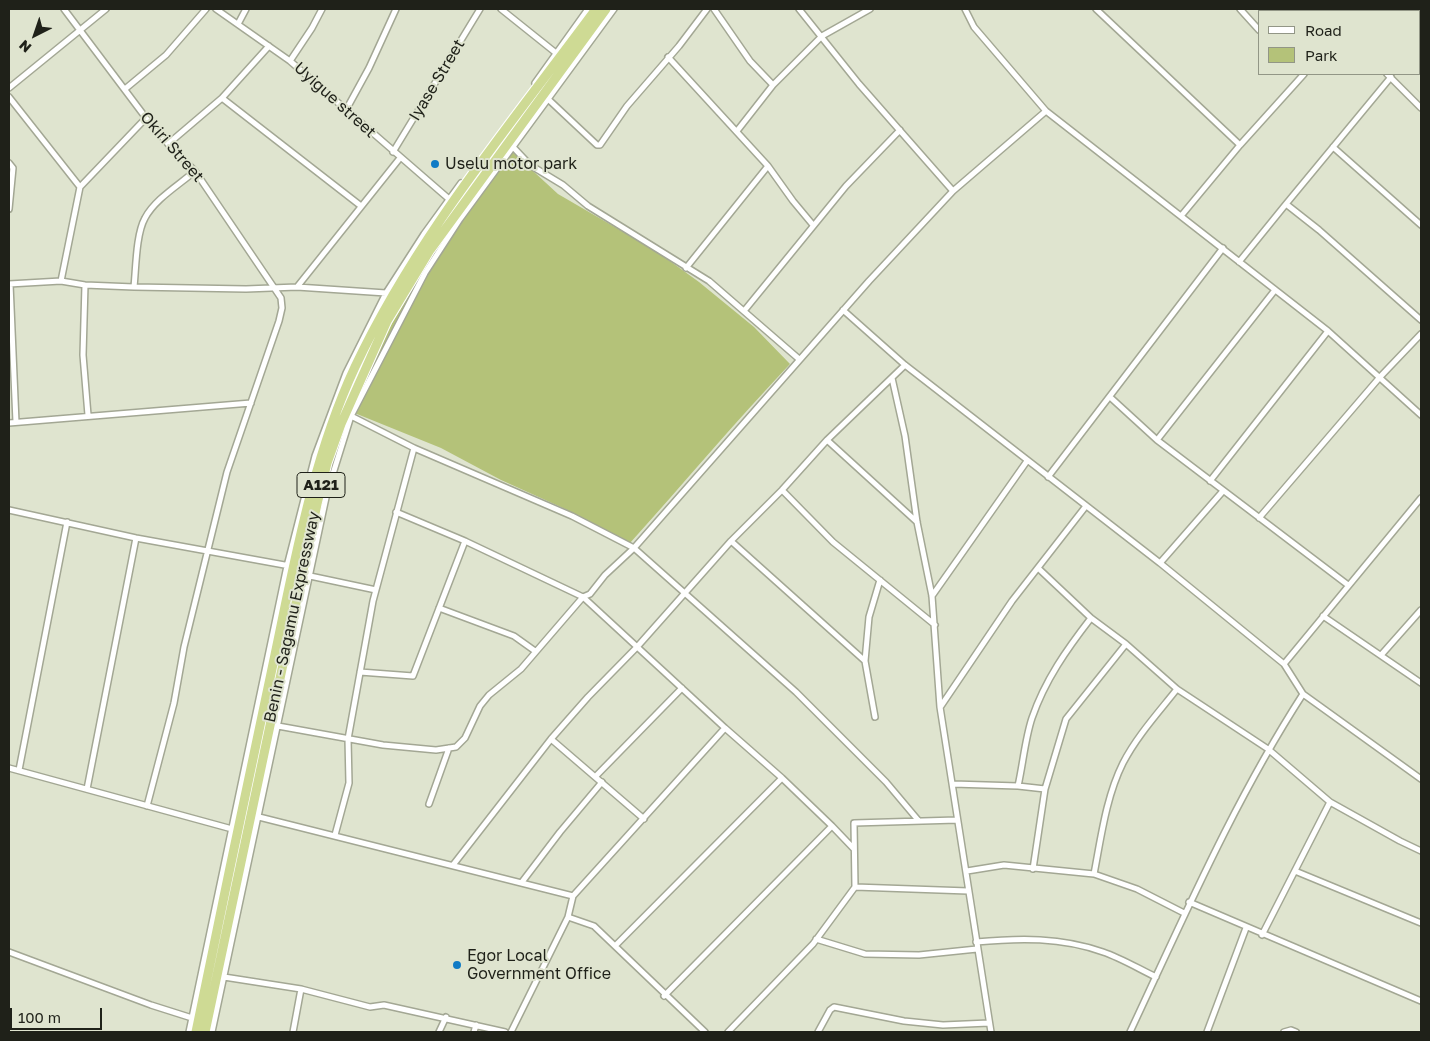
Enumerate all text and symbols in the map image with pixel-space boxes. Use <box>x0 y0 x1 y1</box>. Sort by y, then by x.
north arrow <box>10 10 60 60</box>
legend <box>1258 10 1420 75</box>
text: Road <box>1305 21 1342 39</box>
street label: Iyase Street <box>405 36 469 124</box>
text: N <box>15 37 34 57</box>
text: Park <box>1305 46 1337 64</box>
street label: Uyigue street <box>290 58 380 142</box>
street label: Okiri Street <box>136 108 208 186</box>
place label: Uselu motor park <box>445 154 577 174</box>
marker: Uselu motor park <box>429 158 441 170</box>
road number: A121 <box>297 472 345 498</box>
street label: Benin - Sagamu Expressway <box>260 510 324 724</box>
place label: Egor Local Government Office <box>467 946 611 984</box>
marker: Egor Local Government Office <box>451 959 463 971</box>
scale bar <box>12 998 105 1030</box>
text: 100 m <box>18 1008 61 1026</box>

